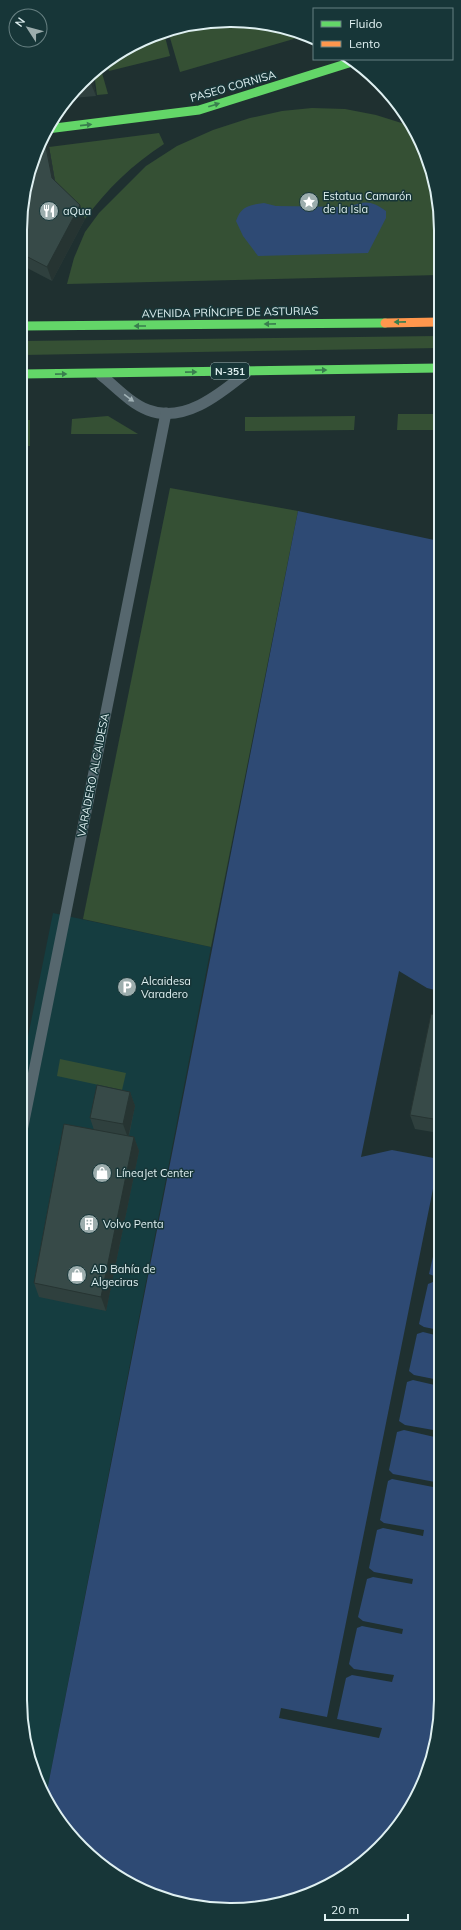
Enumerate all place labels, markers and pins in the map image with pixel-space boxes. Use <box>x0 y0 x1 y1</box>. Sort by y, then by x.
place label: Estatua Camarón de la Isla <box>323 189 412 216</box>
place icon: Estatua Camarón de la Isla <box>298 191 320 213</box>
restaurant icon: aQua <box>38 200 60 222</box>
place label: aQua <box>63 204 91 218</box>
place label: Alcaidesa Varadero <box>141 974 191 1001</box>
parking icon: Alcaidesa Varadero <box>116 976 138 998</box>
shop icon: LíneaJet Center <box>91 1162 113 1184</box>
place label: LíneaJet Center <box>116 1166 193 1180</box>
building icon: Volvo Penta <box>78 1213 100 1235</box>
place label: Volvo Penta <box>103 1217 164 1231</box>
place label: AD Bahía de Algeciras <box>91 1262 155 1289</box>
shop icon: AD Bahía de Algeciras <box>66 1264 88 1286</box>

